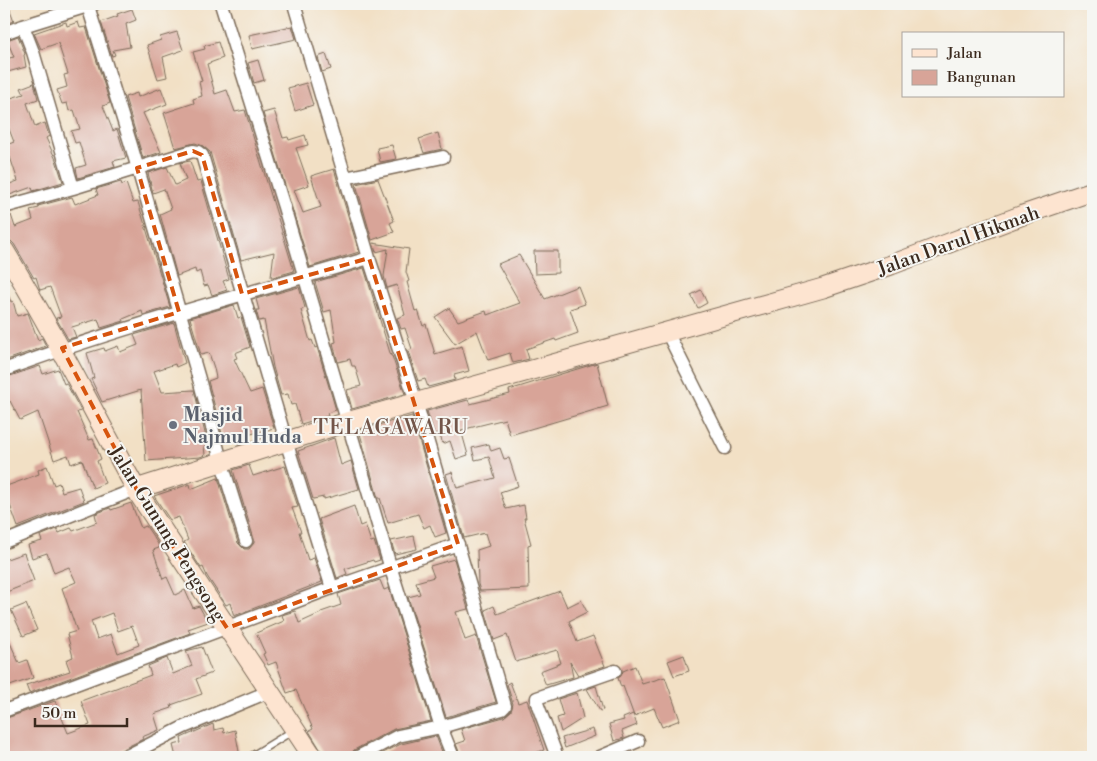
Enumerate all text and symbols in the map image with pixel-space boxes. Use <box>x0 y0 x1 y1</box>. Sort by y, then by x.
legend <box>902 32 1064 98</box>
text: Jalan <box>946 44 982 63</box>
text: Bangunan <box>946 68 1016 87</box>
street label: Jalan Darul Hikmah <box>873 200 1043 282</box>
place label: Masjid Najmul Huda <box>183 403 303 449</box>
district label: TELAGAWARU <box>313 415 469 441</box>
marker: Masjid Najmul Huda <box>167 419 179 431</box>
street label: Jalan Gunung Pengsong <box>103 440 231 626</box>
scale bar <box>35 696 128 728</box>
text: 50 m <box>42 704 76 723</box>

